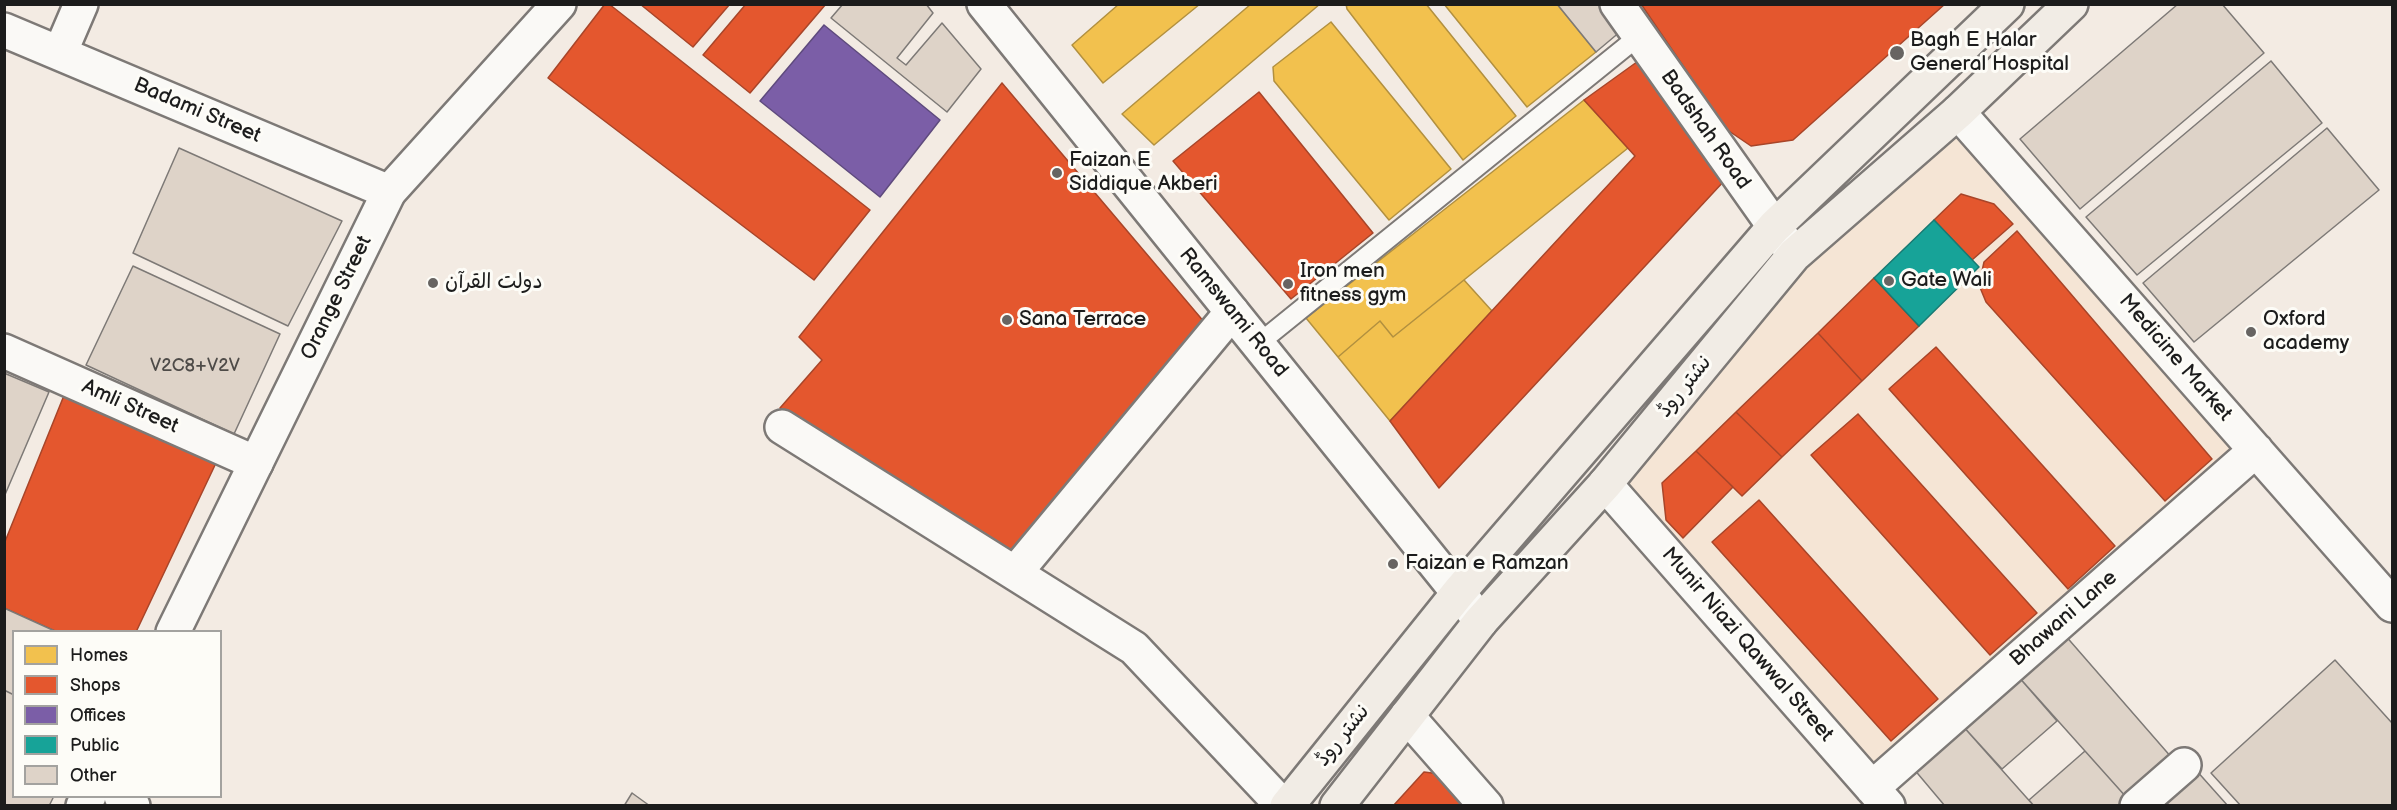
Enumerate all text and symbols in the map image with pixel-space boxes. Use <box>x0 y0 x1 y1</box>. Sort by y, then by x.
place label: Bagh E Halar General Hospital <box>1910 28 2069 78</box>
marker: Bagh E Halar General Hospital <box>1888 44 1906 62</box>
street label: Badshah Road <box>1654 65 1756 195</box>
street label: Badami Street <box>130 73 264 149</box>
place label: Faizan E Siddique Akberi <box>1069 148 1218 198</box>
marker: Faizan E Siddique Akberi <box>1050 166 1064 180</box>
street label: Orange Street <box>296 232 378 364</box>
street label: Ramswami Road <box>1173 243 1293 383</box>
place label: Iron men fitness gym <box>1300 259 1406 309</box>
place label: Gate Wali <box>1901 268 1992 294</box>
place label: دولت القرآن <box>445 270 543 296</box>
marker: Gate Wali <box>1882 274 1896 288</box>
marker: دولت القرآن <box>426 276 440 290</box>
marker: Iron men fitness gym <box>1281 277 1295 291</box>
street label: Medicine Market <box>2113 289 2237 427</box>
place label: Sana Terrace <box>1019 307 1146 333</box>
place label: Oxford academy <box>2263 307 2349 357</box>
marker: Sana Terrace <box>1000 313 1014 327</box>
marker: Oxford academy <box>2244 325 2258 339</box>
street label: نشتر روڈ <box>1653 351 1717 423</box>
house number: V2C8+V2V <box>150 355 240 377</box>
street label: Amli Street <box>78 375 182 439</box>
street label: Munir Niazi Qawwal Street <box>1656 543 1838 747</box>
place label: Faizan e Ramzan <box>1405 551 1569 577</box>
marker: Faizan e Ramzan <box>1386 557 1400 571</box>
street label: Bhawani Lane <box>2005 566 2123 672</box>
legend <box>12 630 222 798</box>
text: Homes <box>70 645 128 666</box>
text: Shops <box>70 675 120 696</box>
street label: نشتر روڈ <box>1311 700 1375 772</box>
text: Offices <box>70 705 126 726</box>
text: Public <box>70 735 119 756</box>
text: Other <box>70 765 116 786</box>

